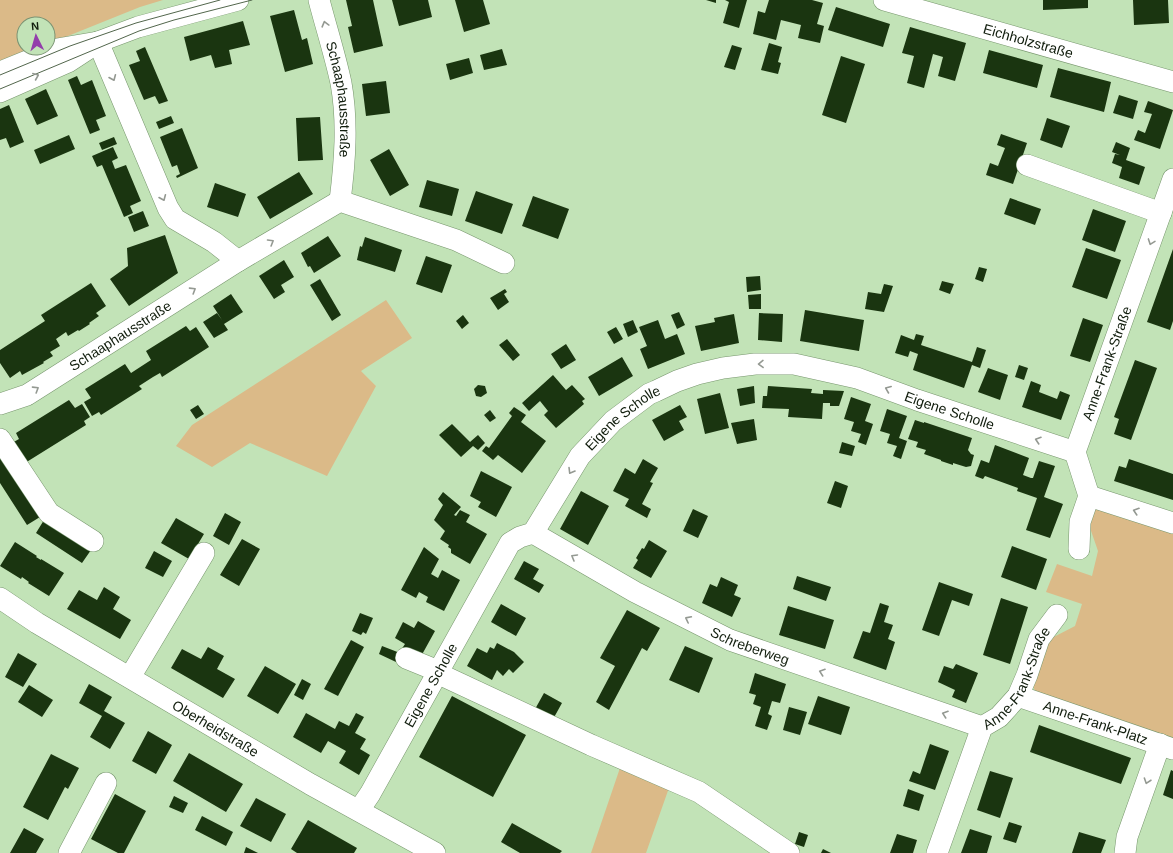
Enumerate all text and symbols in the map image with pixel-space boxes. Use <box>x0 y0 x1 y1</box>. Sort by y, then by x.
north arrow <box>16 16 56 56</box>
text: N <box>31 20 40 32</box>
one-way arrow <box>322 21 330 28</box>
street label: Eichholzstraße <box>982 21 1075 61</box>
street label: Schaaphausstraße <box>323 39 353 158</box>
one-way arrow <box>31 73 39 81</box>
one-way arrow <box>108 74 116 82</box>
one-way arrow <box>159 194 167 201</box>
one-way arrow <box>1147 238 1156 245</box>
one-way arrow <box>267 239 274 246</box>
one-way arrow <box>189 287 196 294</box>
street label: Schaaphausstraße <box>66 297 174 374</box>
street label: Anne-Frank-Straße <box>1079 304 1135 422</box>
one-way arrow <box>758 360 764 368</box>
street label: Eigene Scholle <box>582 382 663 454</box>
one-way arrow <box>884 386 891 394</box>
one-way arrow <box>31 387 38 394</box>
street label: Eigene Scholle <box>902 388 997 433</box>
one-way arrow <box>1034 436 1041 445</box>
one-way arrow <box>568 467 575 474</box>
one-way arrow <box>1133 507 1140 516</box>
one-way arrow <box>571 554 578 562</box>
one-way arrow <box>685 616 693 624</box>
street label: Anne-Frank-Straße <box>980 623 1054 733</box>
street label: Schreberweg <box>708 624 791 668</box>
street label: Eigene Scholle <box>401 640 461 730</box>
one-way arrow <box>819 668 826 677</box>
street label: Oberheidstraße <box>170 697 262 760</box>
street label: Anne-Frank-Platz <box>1041 697 1150 748</box>
one-way arrow <box>941 711 948 719</box>
one-way arrow <box>1143 777 1151 784</box>

